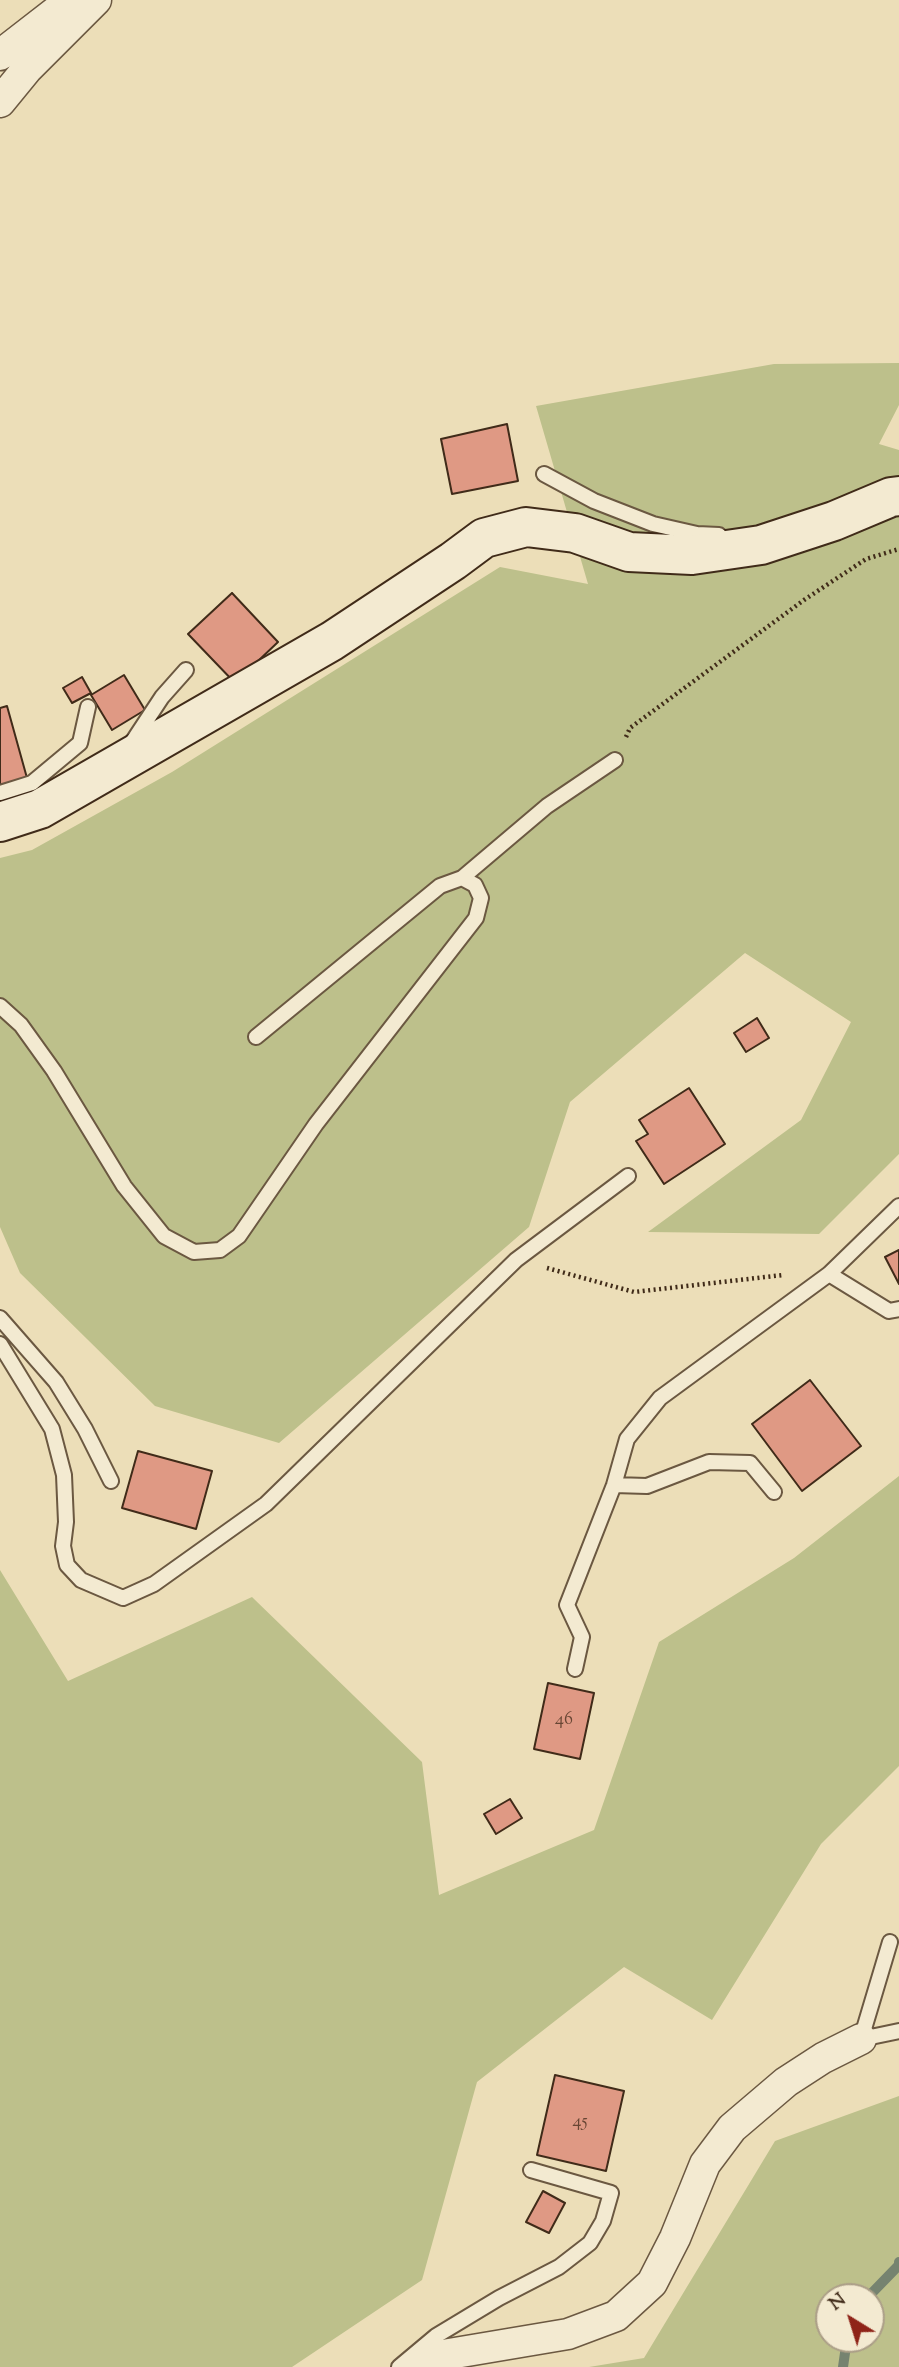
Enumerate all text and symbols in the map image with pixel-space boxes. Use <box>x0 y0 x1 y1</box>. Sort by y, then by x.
house number: 46 <box>555 1710 573 1732</box>
house number: 45 <box>572 2112 588 2134</box>
north arrow <box>815 2283 885 2353</box>
text: N <box>824 2287 852 2318</box>

